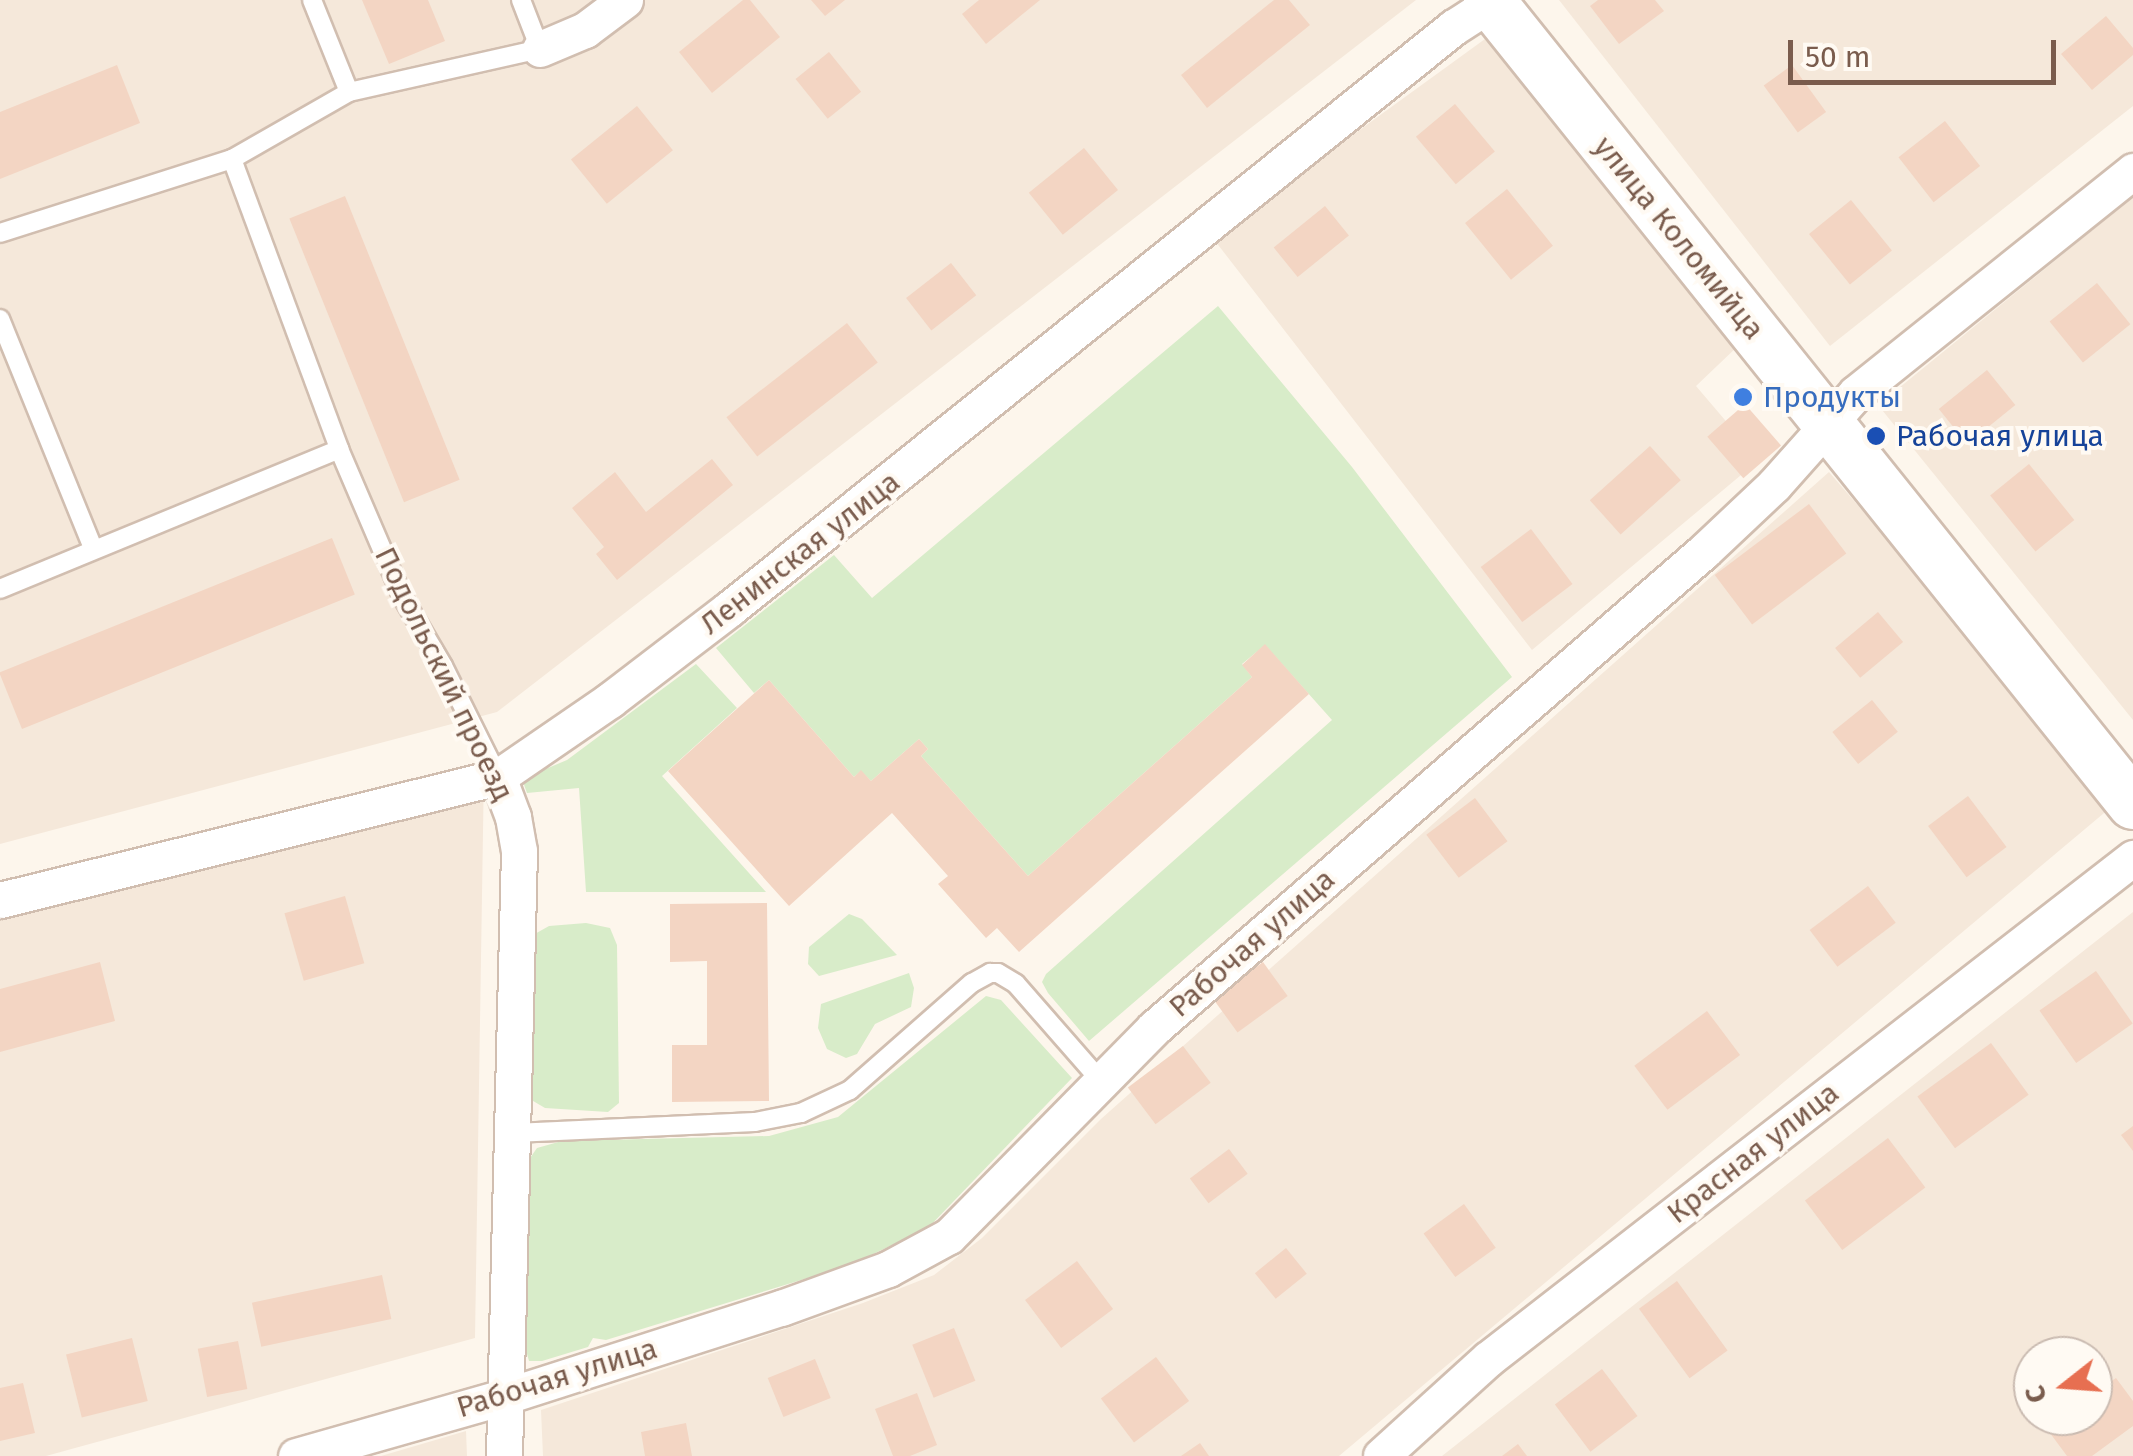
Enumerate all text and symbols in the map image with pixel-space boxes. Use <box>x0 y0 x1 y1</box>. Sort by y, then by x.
scale bar <box>1793 20 2060 82</box>
text: 50 m <box>1805 39 1870 75</box>
street label: улица Коломийца <box>1586 129 1772 347</box>
place label: Продукты <box>1763 379 1901 415</box>
marker: Продукты <box>1732 386 1754 408</box>
place label: Рабочая улица <box>1896 418 2104 454</box>
marker: Рабочая улица <box>1865 425 1887 447</box>
street label: Ленинская улица <box>693 464 907 642</box>
street label: Подольский проезд <box>367 541 521 807</box>
street label: Рабочая улица <box>1162 861 1342 1025</box>
street label: Красная улица <box>1660 1075 1846 1231</box>
street label: Рабочая улица <box>452 1330 662 1426</box>
north arrow <box>2013 1336 2113 1436</box>
text: С <box>2018 1382 2054 1407</box>

